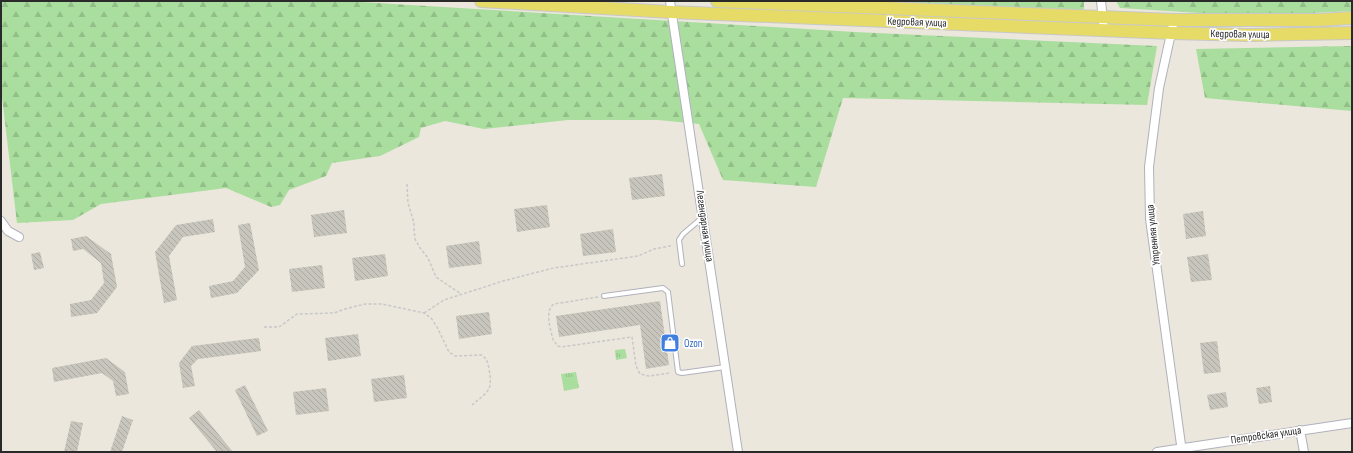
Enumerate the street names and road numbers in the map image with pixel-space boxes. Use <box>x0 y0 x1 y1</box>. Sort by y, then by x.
street label: Кедровая улица <box>887 14 947 30</box>
street label: Кедровая улица <box>1210 27 1270 41</box>
street label: Легендарная улица <box>693 188 716 263</box>
street label: Утренняя улица <box>1143 204 1163 266</box>
street label: Петровская улица <box>1230 424 1302 446</box>

